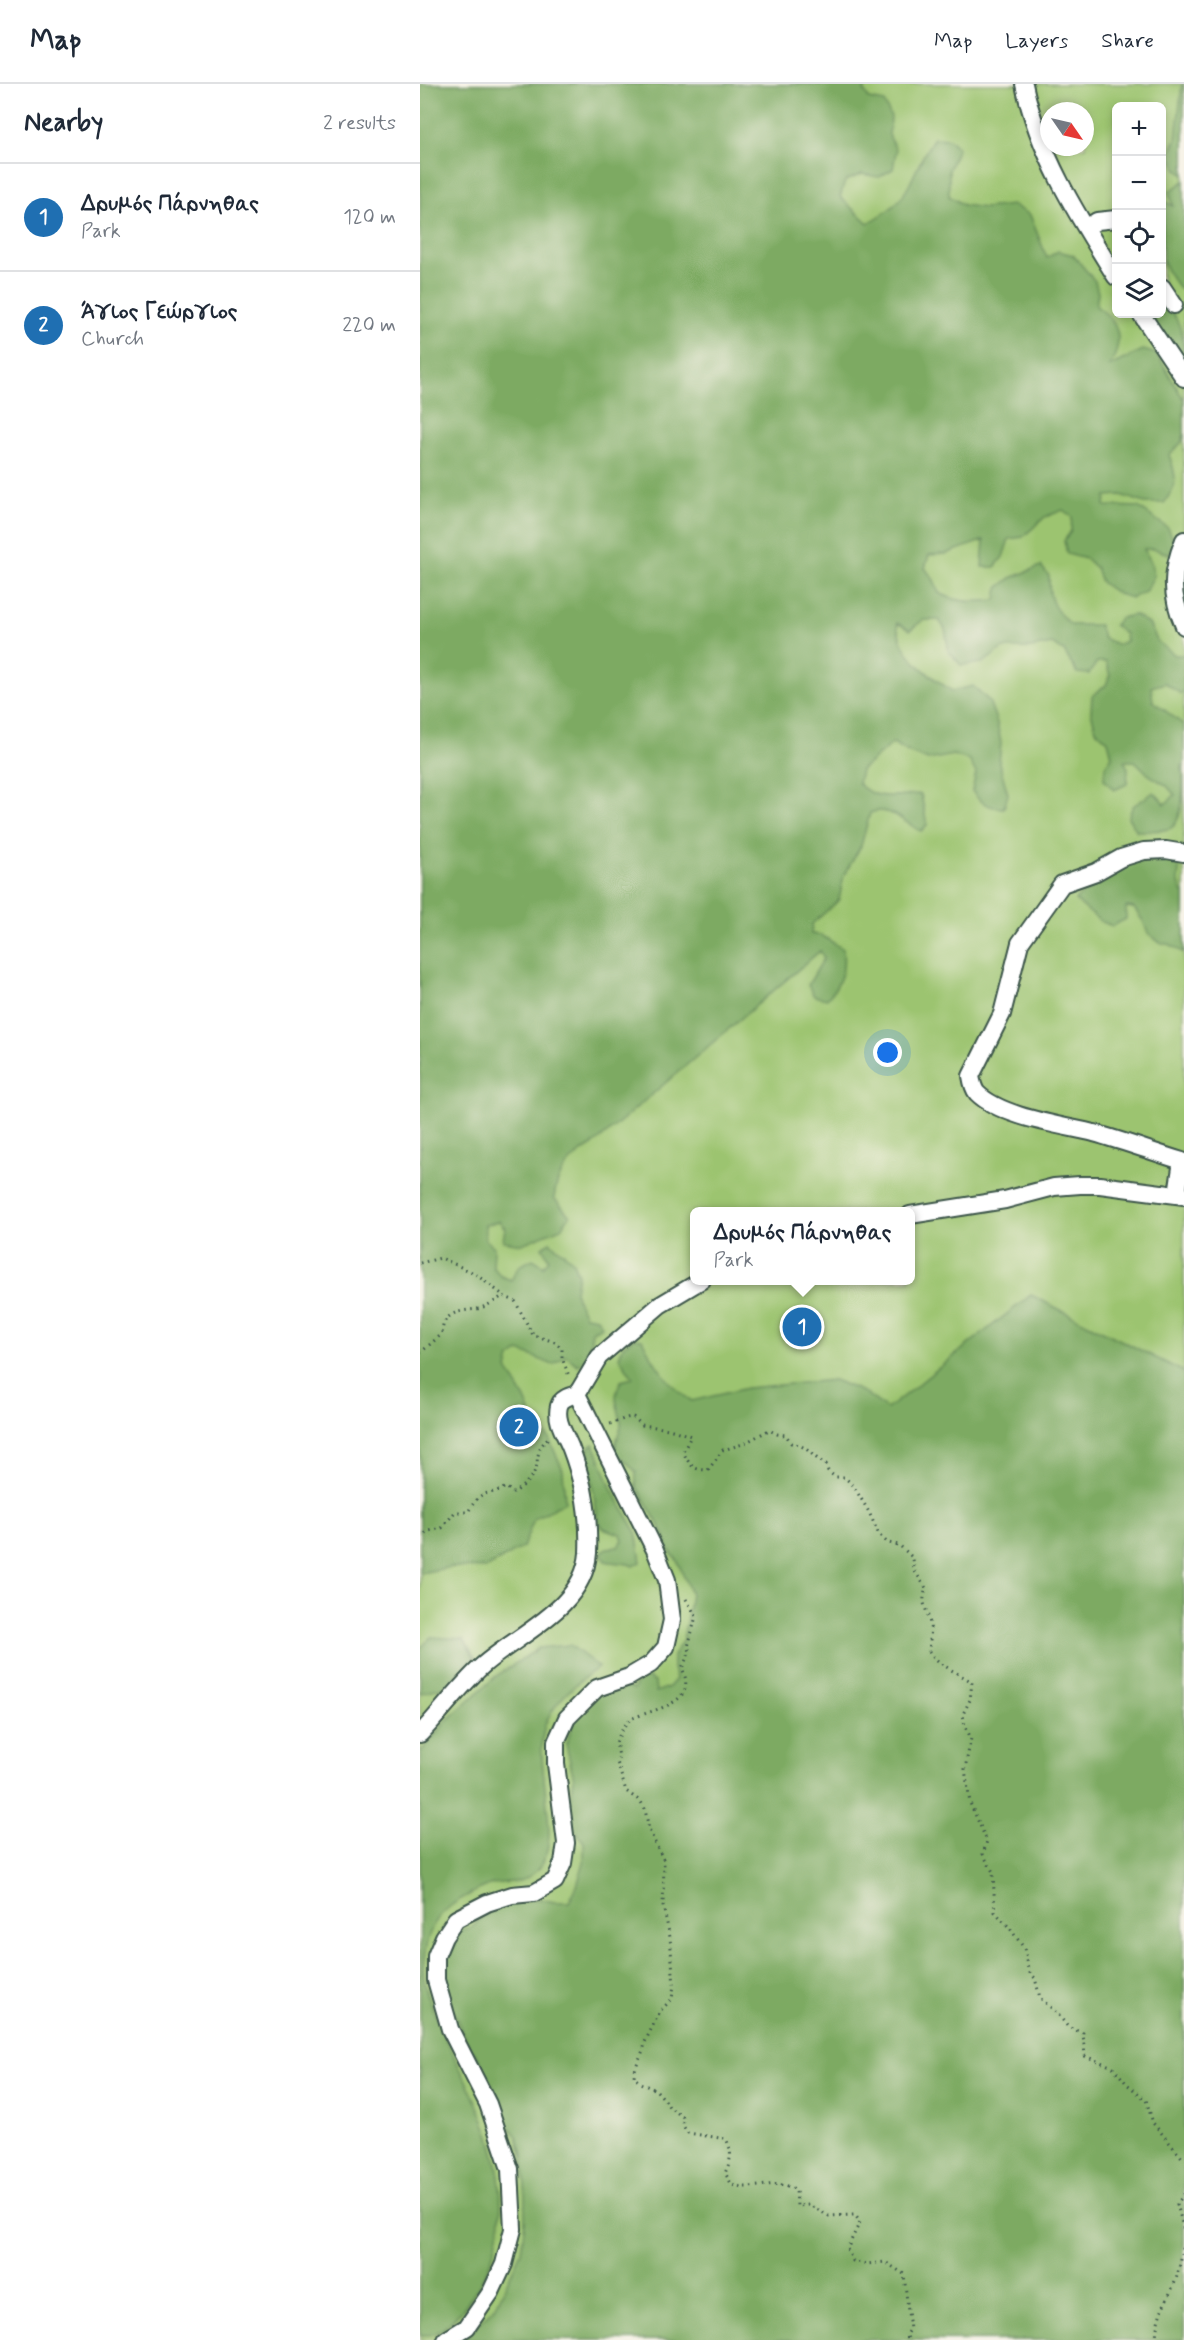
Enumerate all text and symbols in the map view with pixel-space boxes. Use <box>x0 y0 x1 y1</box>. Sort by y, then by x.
text: Map <box>30 23 81 60</box>
text: Map <box>934 27 972 55</box>
text: Layers <box>1005 27 1068 55</box>
text: Share <box>1101 27 1154 55</box>
north arrow <box>1040 102 1094 156</box>
map controls <box>1112 102 1166 318</box>
button: + <box>1112 102 1166 156</box>
text: Nearby <box>24 106 103 140</box>
text: 2 results <box>323 110 396 137</box>
button: − <box>1112 156 1166 210</box>
text: Δρυμός Πάρνηθας <box>81 190 259 218</box>
text: 1 <box>39 204 48 231</box>
text: 120 m <box>343 204 396 231</box>
button: locate <box>1112 210 1166 264</box>
text: Park <box>81 218 121 245</box>
button: layers <box>1112 264 1166 318</box>
text: Άγιος Γεώργιος <box>81 298 238 326</box>
text: 2 <box>39 312 48 339</box>
text: 220 m <box>342 312 396 339</box>
text: Church <box>81 326 144 353</box>
your location <box>873 1038 902 1067</box>
popup <box>690 1207 915 1285</box>
text: Δρυμός Πάρνηθας <box>714 1219 891 1247</box>
text: Park <box>714 1247 753 1274</box>
pin: 1 <box>782 1304 821 1350</box>
pin: 2 <box>500 1404 538 1450</box>

